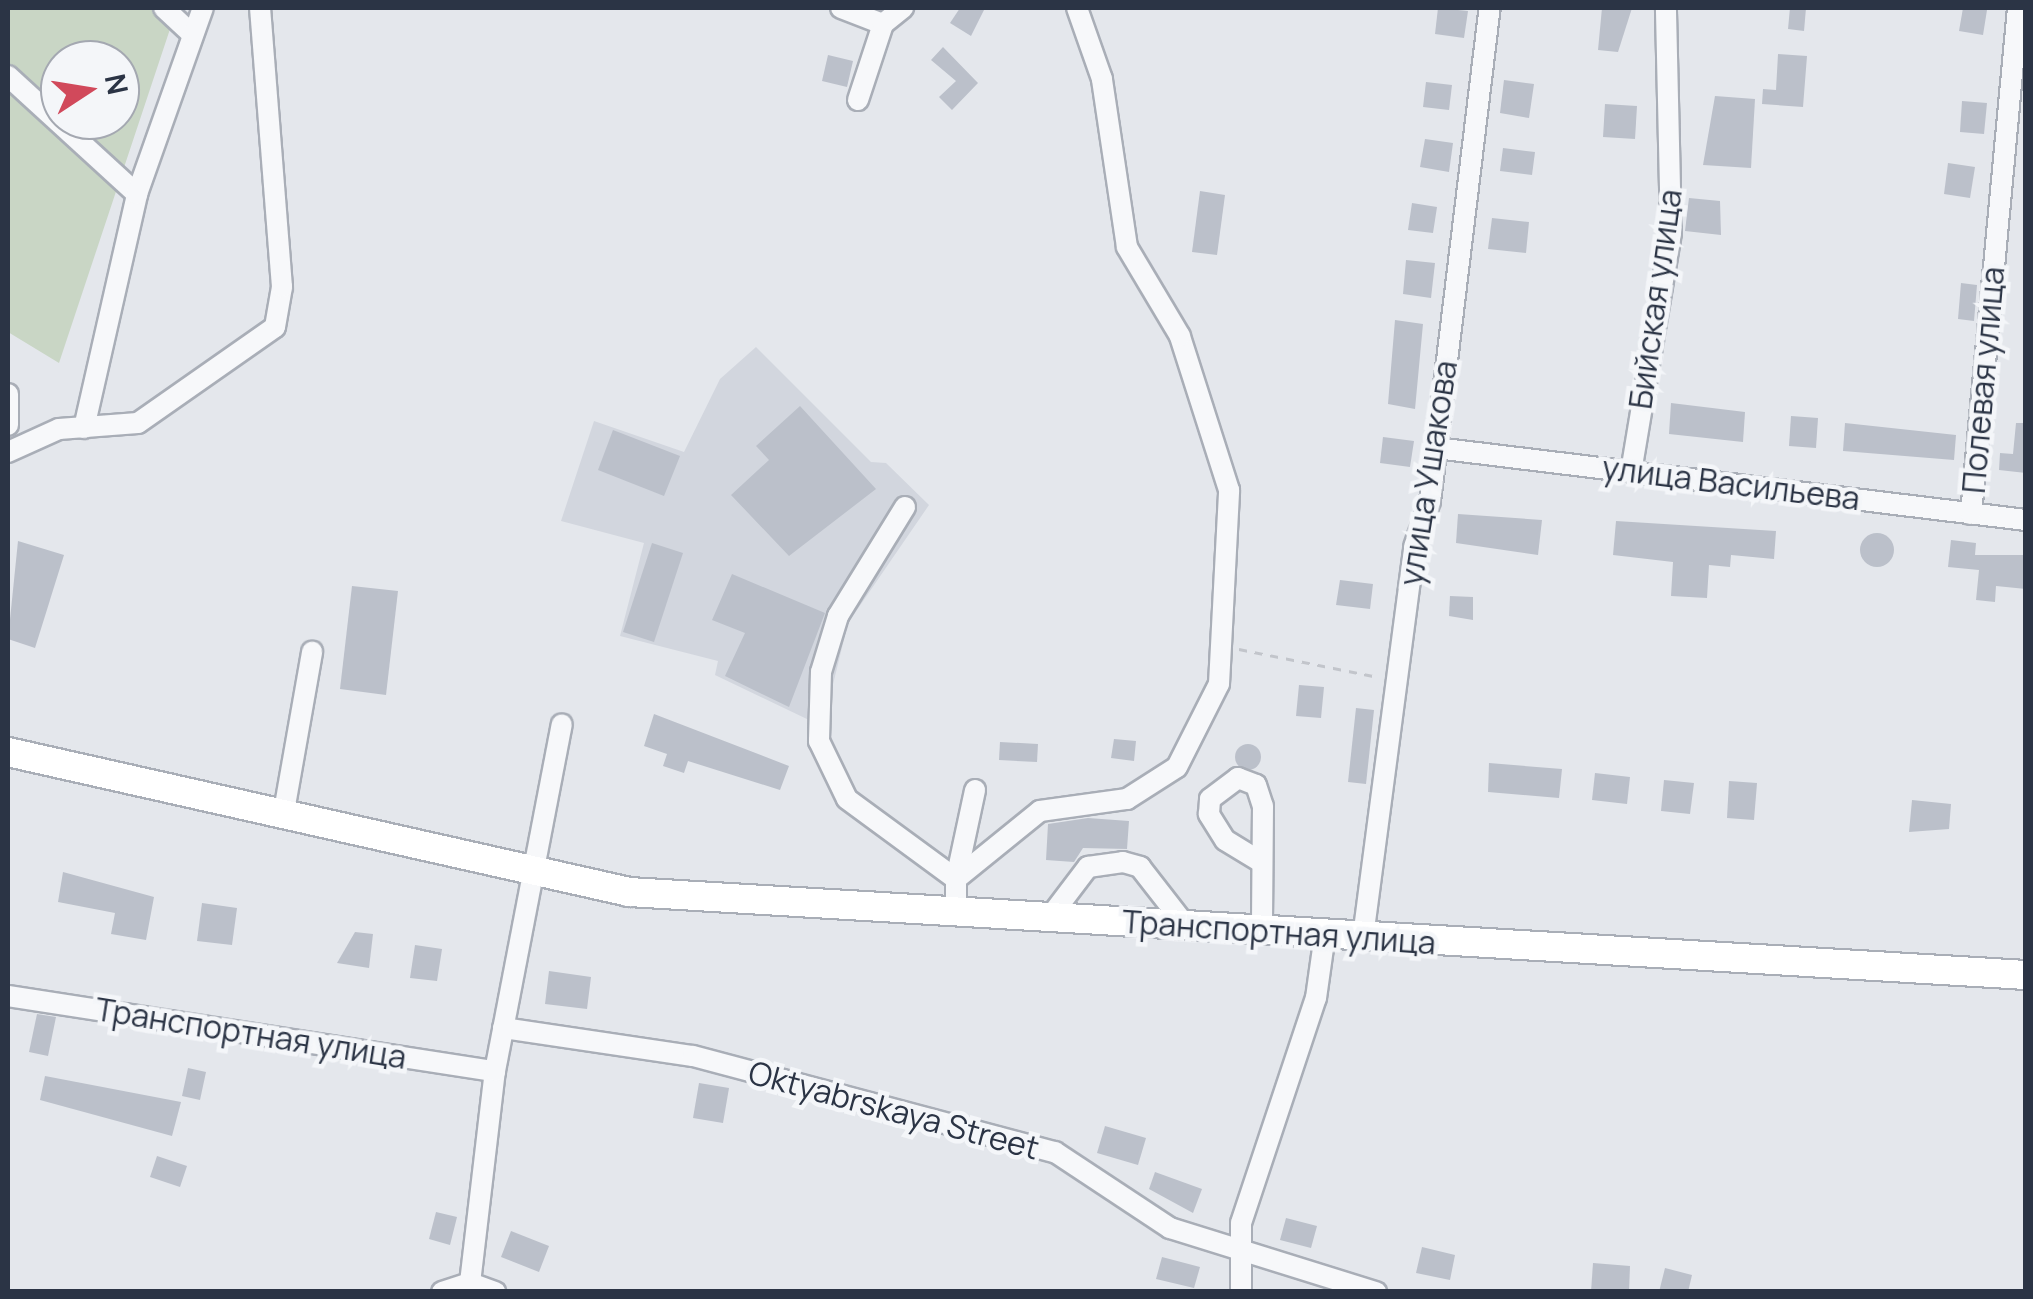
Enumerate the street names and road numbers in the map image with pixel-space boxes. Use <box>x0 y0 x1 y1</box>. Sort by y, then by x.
street label: Бийская улица <box>1621 187 1689 411</box>
street label: Полевая улица <box>1954 265 2012 495</box>
street label: улица Ушакова <box>1391 358 1465 588</box>
street label: улица Васильева <box>1600 448 1862 518</box>
street label: Транспортная улица <box>1121 902 1437 962</box>
street label: Транспортная улица <box>93 989 409 1077</box>
street label: Oktyabrskaya Street <box>745 1053 1043 1167</box>

